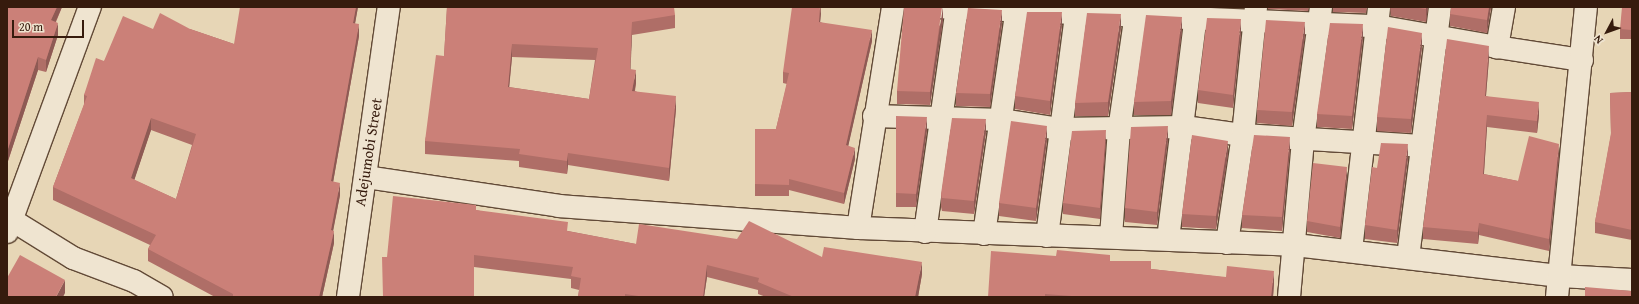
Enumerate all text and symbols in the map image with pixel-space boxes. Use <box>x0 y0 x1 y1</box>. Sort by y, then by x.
scale bar <box>14 12 86 38</box>
north arrow <box>1587 12 1627 52</box>
text: 20 m <box>19 18 43 35</box>
text: N <box>1589 32 1606 48</box>
street label: Adejumobi Street <box>351 97 385 207</box>

